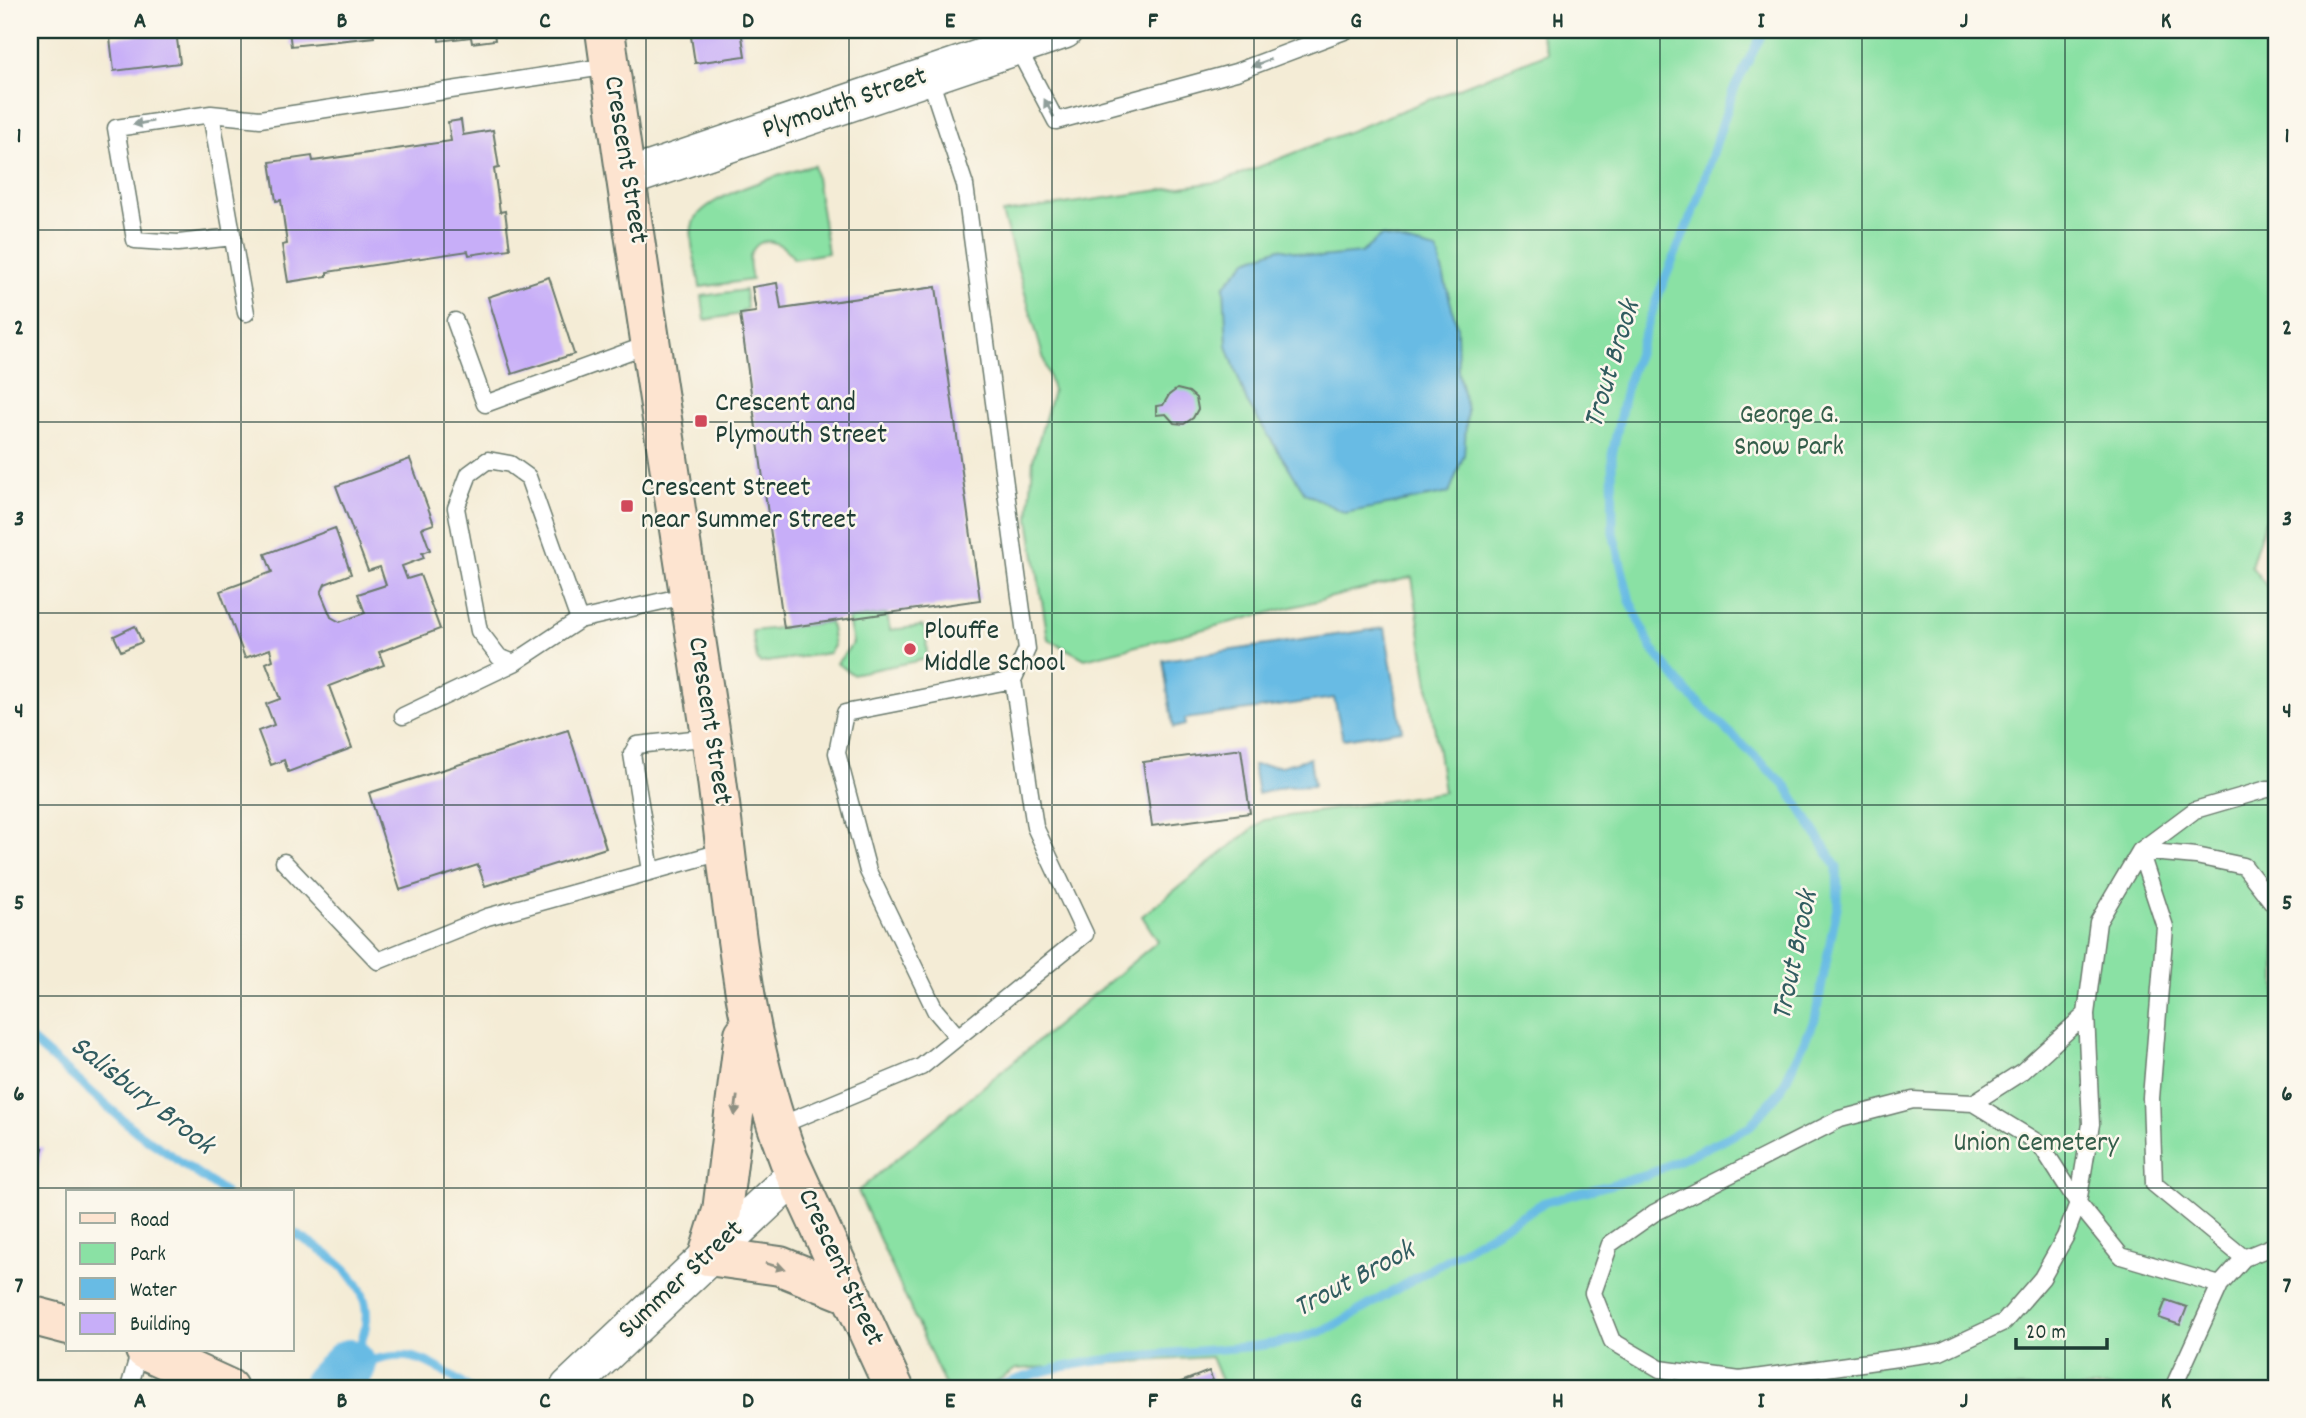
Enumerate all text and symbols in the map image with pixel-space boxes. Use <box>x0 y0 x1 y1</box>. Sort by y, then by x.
text: A <box>134 6 146 39</box>
text: B <box>337 6 348 39</box>
text: C <box>539 6 551 39</box>
text: D <box>742 6 754 39</box>
text: E <box>945 6 956 39</box>
text: F <box>1148 6 1159 39</box>
text: G <box>1350 6 1362 39</box>
text: H <box>1552 6 1564 39</box>
text: I <box>1757 6 1765 39</box>
text: J <box>1960 6 1968 39</box>
text: K <box>2161 6 2172 39</box>
street label: Plymouth Street <box>757 58 933 152</box>
one-way arrow <box>1250 58 1271 69</box>
street label: Crescent Street <box>591 73 657 247</box>
one-way arrow <box>1043 98 1055 118</box>
one-way arrow <box>132 118 154 129</box>
text: 1 <box>16 121 22 154</box>
text: 1 <box>2284 121 2290 154</box>
water label: Trout Brook <box>1574 293 1655 434</box>
text: 2 <box>14 313 24 346</box>
text: 2 <box>2282 313 2292 346</box>
place label: Crescent and Plymouth Street <box>715 385 887 457</box>
park label: George G. Snow Park <box>1734 397 1844 469</box>
marker: Crescent and Plymouth Street <box>693 413 709 429</box>
place label: Crescent Street near Summer Street <box>641 470 856 542</box>
marker: Crescent Street near Summer Street <box>619 498 635 514</box>
text: 3 <box>14 504 24 537</box>
text: 3 <box>2282 504 2292 537</box>
place label: Plouffe Middle School <box>924 613 1066 685</box>
street label: Crescent Street <box>675 634 741 808</box>
marker: Plouffe Middle School <box>902 641 918 657</box>
text: 4 <box>14 696 24 729</box>
text: 4 <box>2282 696 2292 729</box>
water label: Trout Brook <box>1762 884 1832 1025</box>
text: 5 <box>14 888 24 921</box>
text: 5 <box>2282 888 2292 921</box>
water label: Salisbury Brook <box>60 1027 225 1169</box>
text: 6 <box>13 1079 25 1112</box>
text: 6 <box>2281 1079 2293 1112</box>
one-way arrow <box>730 1095 741 1117</box>
park label: Union Cemetery <box>1953 1125 2119 1165</box>
street label: Crescent Street <box>785 1183 893 1353</box>
legend <box>66 1190 294 1352</box>
text: Road <box>130 1207 169 1237</box>
street label: Summer Street <box>610 1212 754 1350</box>
water label: Trout Brook <box>1287 1230 1426 1331</box>
text: Park <box>130 1241 166 1271</box>
one-way arrow <box>765 1261 786 1271</box>
text: 7 <box>15 1271 24 1304</box>
text: 7 <box>2283 1271 2292 1304</box>
text: Water <box>130 1277 177 1307</box>
scale bar <box>2016 1306 2106 1350</box>
text: Building <box>130 1311 190 1341</box>
text: 20 m <box>2026 1319 2066 1349</box>
text: A <box>134 1386 146 1418</box>
text: B <box>337 1386 348 1418</box>
text: C <box>539 1386 551 1418</box>
text: D <box>742 1386 754 1418</box>
text: E <box>945 1386 956 1418</box>
text: F <box>1148 1386 1159 1418</box>
text: G <box>1350 1386 1362 1418</box>
text: H <box>1552 1386 1564 1418</box>
text: I <box>1757 1386 1765 1418</box>
text: J <box>1960 1386 1968 1418</box>
text: K <box>2161 1386 2172 1418</box>

